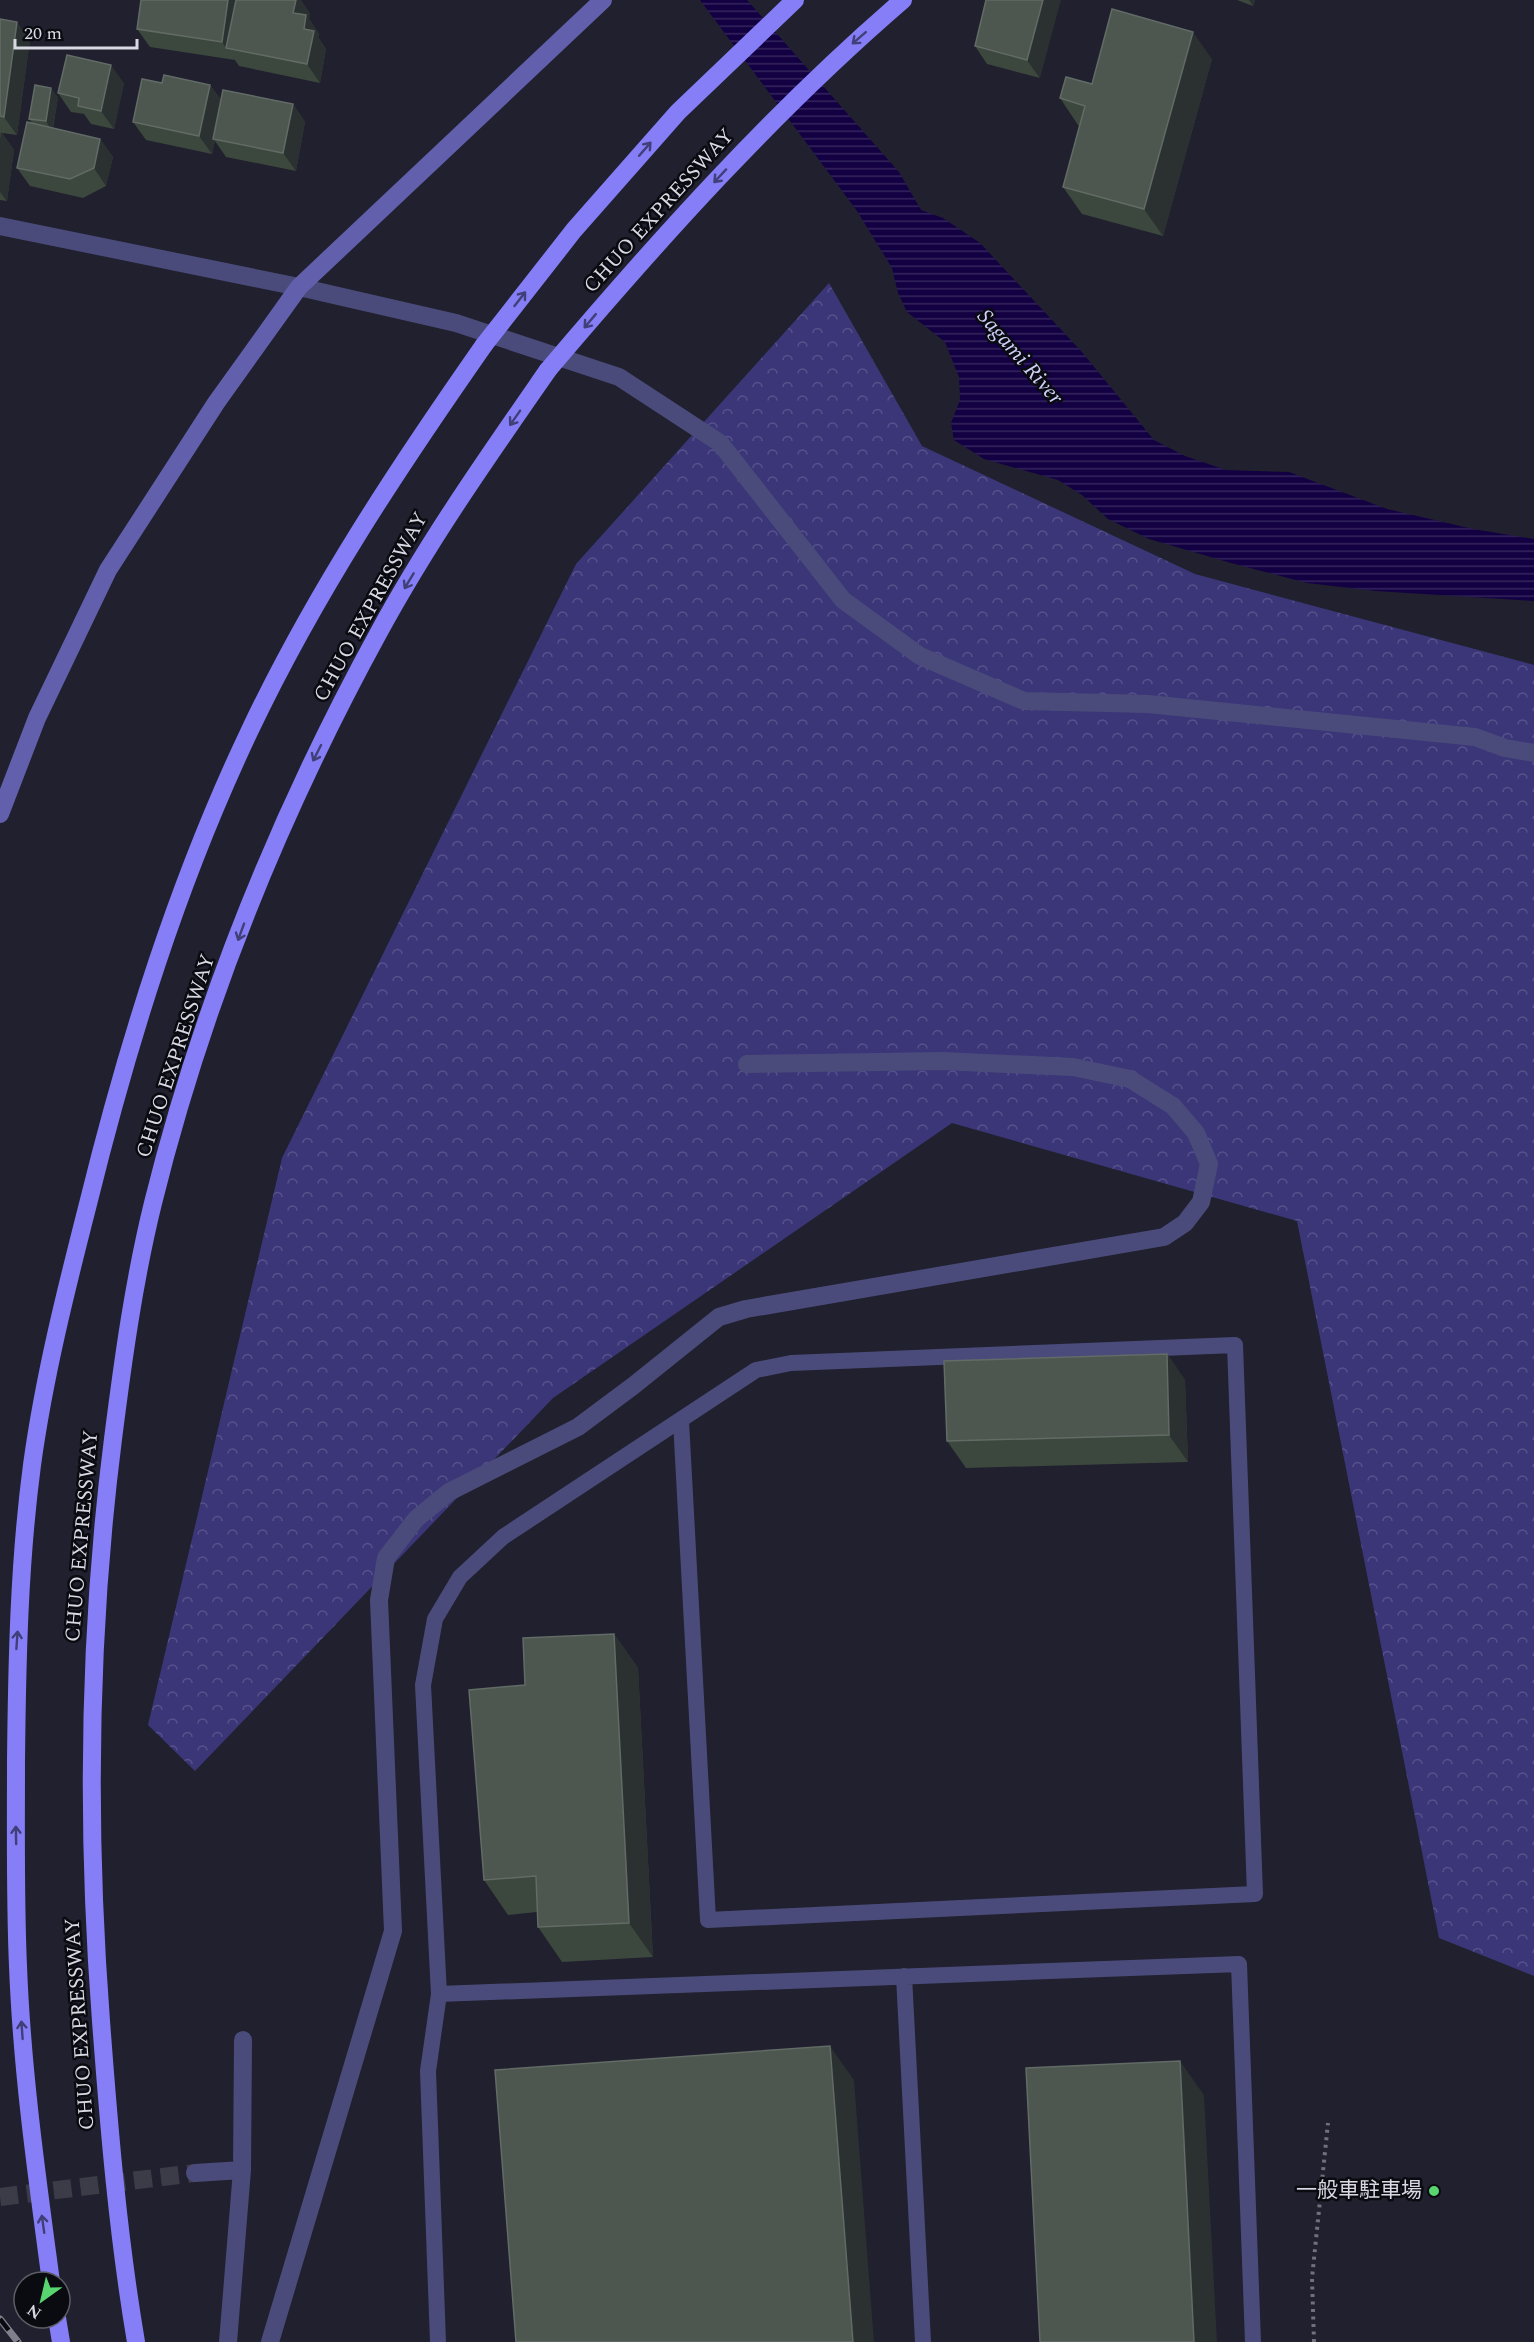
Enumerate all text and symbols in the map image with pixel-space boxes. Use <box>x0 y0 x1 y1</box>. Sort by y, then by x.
scale bar <box>15 12 136 50</box>
text: 20 m <box>24 20 62 47</box>
one-way arrow <box>852 31 867 45</box>
street label: CHUO EXPRESSWAY <box>576 121 742 301</box>
one-way arrow <box>638 142 652 157</box>
one-way arrow <box>713 168 727 183</box>
one-way arrow <box>514 291 527 307</box>
water label: Sagami River <box>969 302 1071 413</box>
one-way arrow <box>583 313 597 328</box>
one-way arrow <box>509 409 521 425</box>
street label: CHUO EXPRESSWAY <box>305 506 437 708</box>
one-way arrow <box>403 572 415 589</box>
one-way arrow <box>311 744 323 761</box>
one-way arrow <box>234 923 245 941</box>
street label: CHUO EXPRESSWAY <box>128 950 224 1162</box>
street label: CHUO EXPRESSWAY <box>57 1429 107 1643</box>
one-way arrow <box>12 1631 23 1651</box>
one-way arrow <box>10 1826 22 1846</box>
street label: CHUO EXPRESSWAY <box>57 1917 103 2131</box>
one-way arrow <box>17 2021 28 2041</box>
place label: 一般車駐車場 <box>1296 2175 1422 2207</box>
marker: 一般車駐車場 <box>1427 2184 1441 2198</box>
one-way arrow <box>38 2215 49 2234</box>
north arrow <box>12 2270 72 2330</box>
text: N <box>22 2298 46 2325</box>

